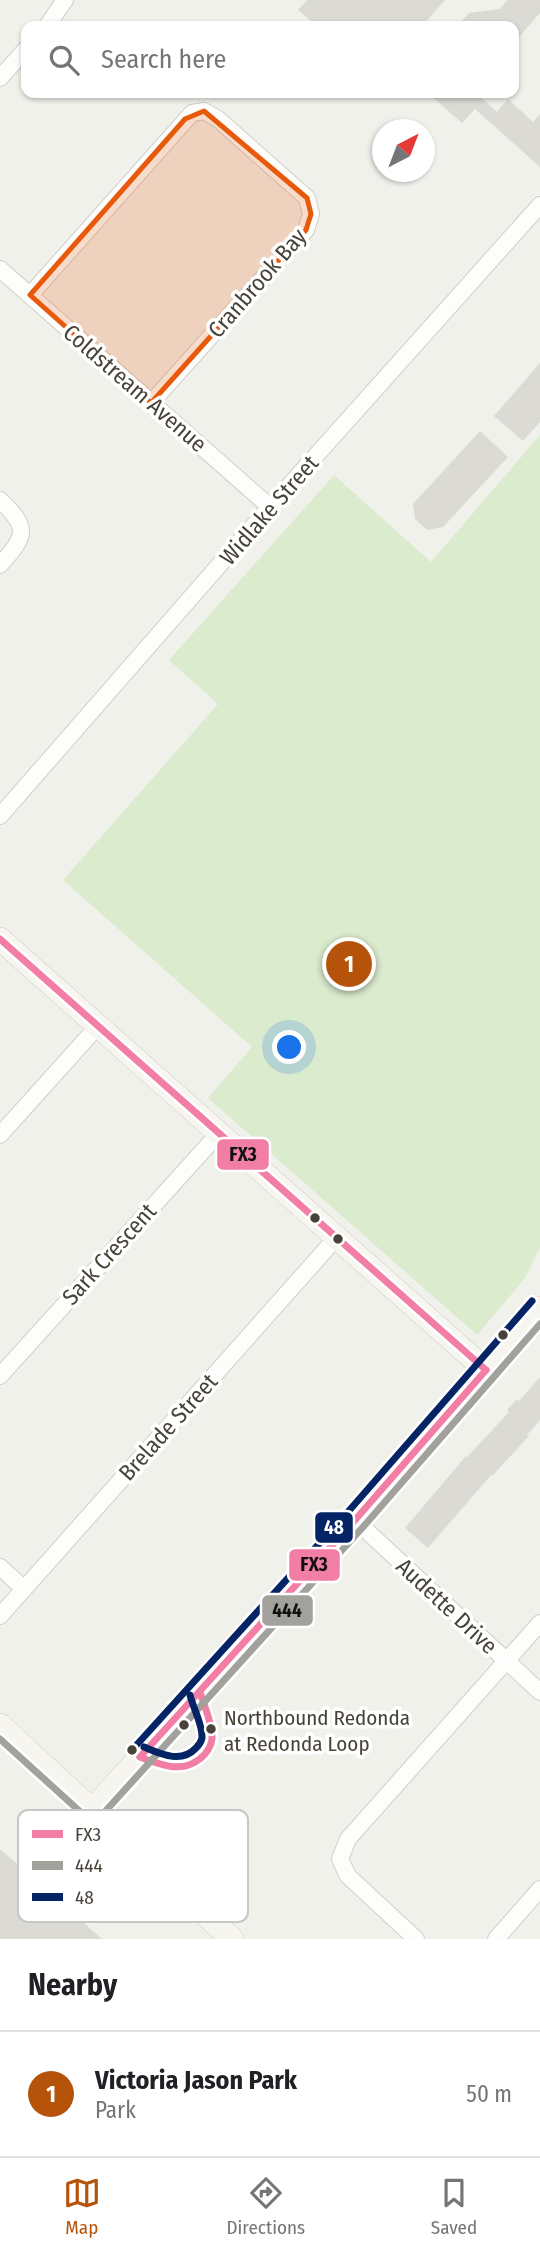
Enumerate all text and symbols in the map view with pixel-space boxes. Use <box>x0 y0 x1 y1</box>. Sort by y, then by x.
search box <box>21 21 519 98</box>
icon: search <box>45 41 83 79</box>
text: Search here <box>101 44 226 75</box>
north arrow <box>372 119 435 182</box>
street label: Cranbrook Bay <box>202 222 313 343</box>
street label: Coldstream Avenue <box>58 318 212 458</box>
street label: Widlake Street <box>214 449 325 571</box>
pin: 1 <box>326 938 372 990</box>
your location <box>272 1030 306 1064</box>
line badge: FX3 <box>216 1138 270 1171</box>
text: FX3 <box>229 1143 257 1166</box>
street label: Sark Crescent <box>56 1197 162 1311</box>
unlabelled marker <box>308 1211 322 1225</box>
unlabelled marker <box>331 1232 345 1246</box>
unlabelled marker <box>496 1328 510 1342</box>
street label: Brelade Street <box>113 1367 224 1486</box>
line badge: 48 <box>314 1511 354 1544</box>
text: 48 <box>324 1516 344 1539</box>
line badge: FX3 <box>288 1548 341 1582</box>
street label: Audette Drive <box>391 1552 503 1660</box>
text: FX3 <box>300 1553 328 1576</box>
line badge: 444 <box>261 1594 314 1627</box>
text: 444 <box>272 1599 302 1622</box>
place label: Northbound Redonda at Redonda Loop <box>224 1705 410 1757</box>
unlabelled marker <box>177 1718 191 1732</box>
marker: Northbound Redonda at Redonda Loop <box>204 1722 218 1736</box>
unlabelled marker <box>125 1743 139 1757</box>
legend <box>18 1810 248 1922</box>
text: FX3 <box>75 1823 101 1846</box>
text: 444 <box>75 1854 103 1877</box>
text: 48 <box>75 1886 94 1909</box>
text: Nearby <box>28 1967 117 2003</box>
text: Victoria Jason Park <box>95 2065 297 2096</box>
text: 1 <box>46 2080 56 2108</box>
text: 50 m <box>466 2080 512 2108</box>
text: Park <box>95 2096 136 2124</box>
tab: Map <box>63 2174 101 2239</box>
tab: Directions <box>227 2174 305 2239</box>
tab: Saved <box>431 2174 477 2239</box>

